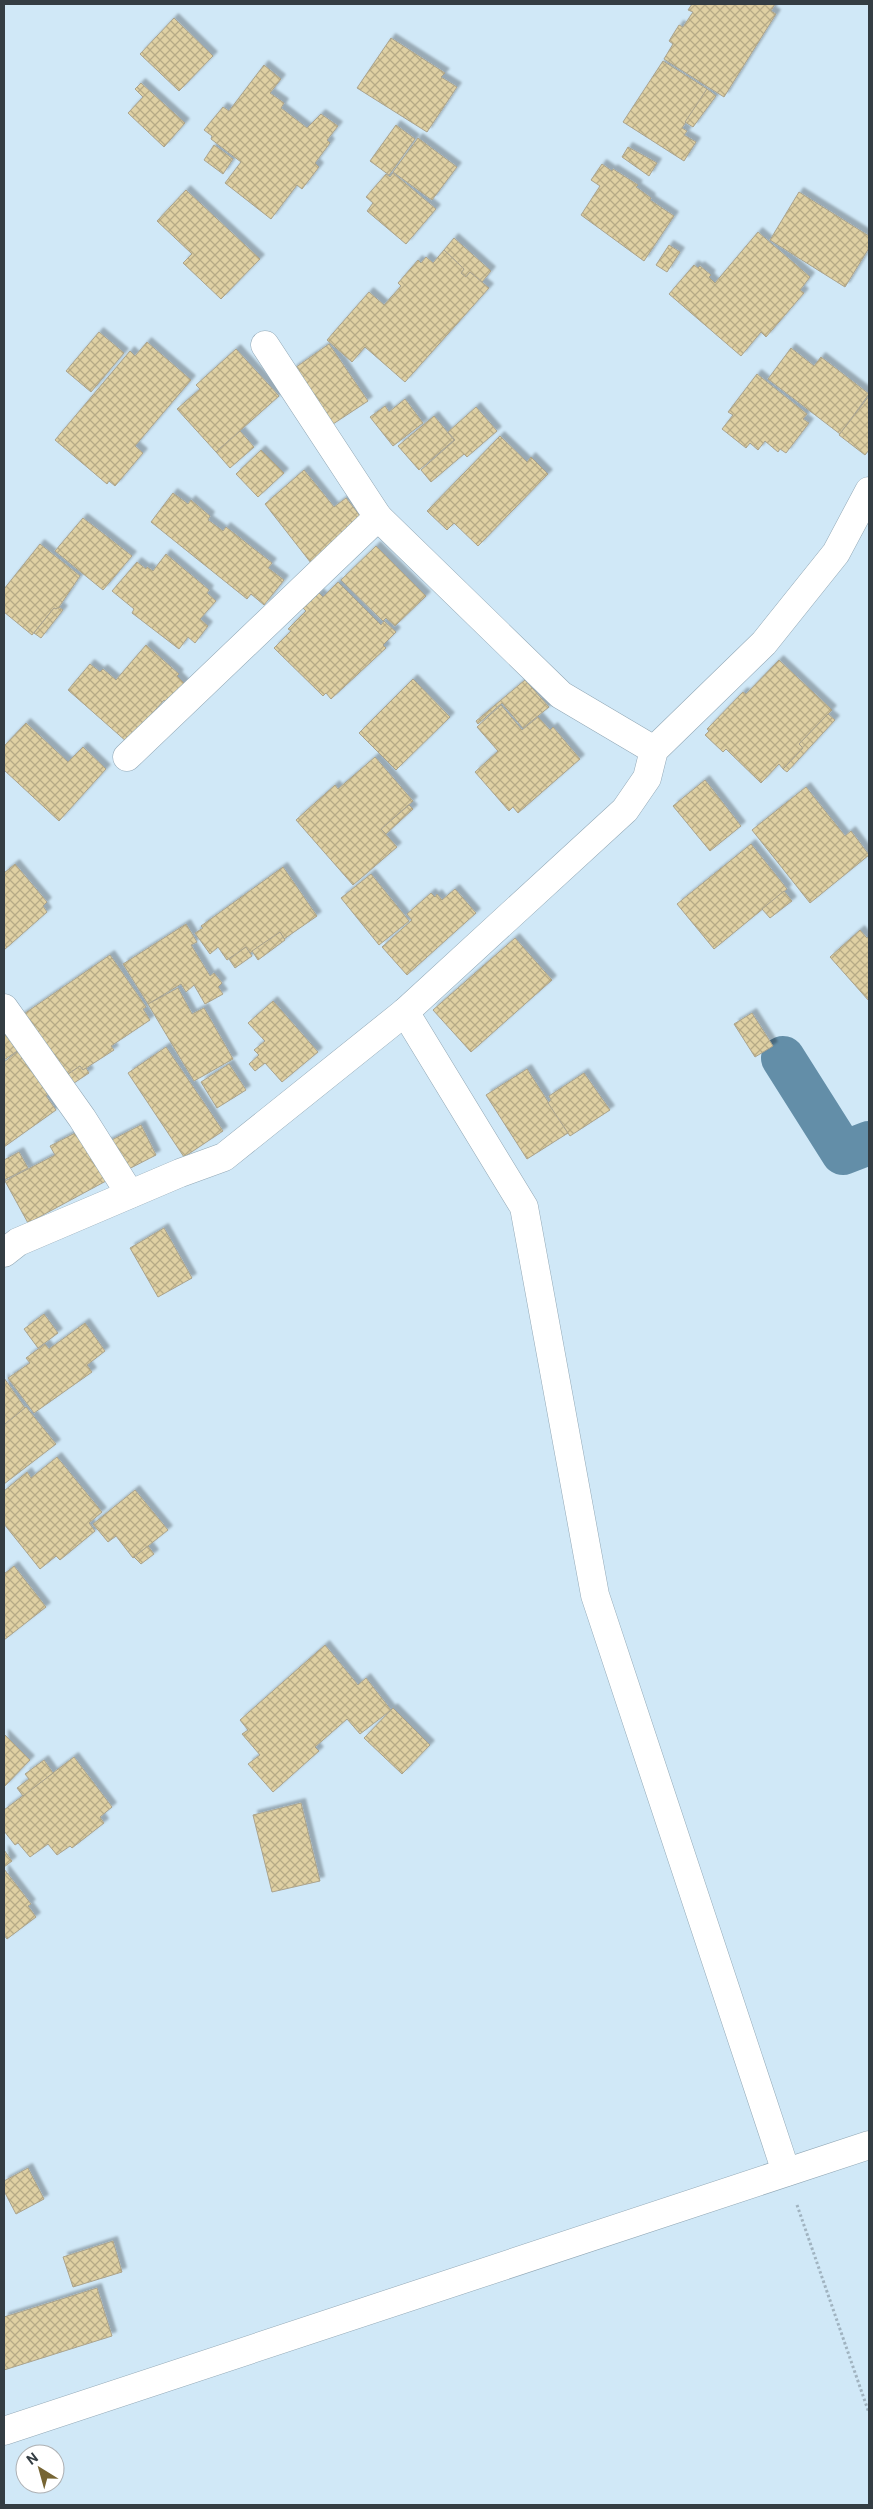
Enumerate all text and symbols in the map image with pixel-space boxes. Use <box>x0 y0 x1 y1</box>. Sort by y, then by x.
north arrow <box>15 2444 65 2494</box>
text: N <box>23 2449 41 2468</box>

